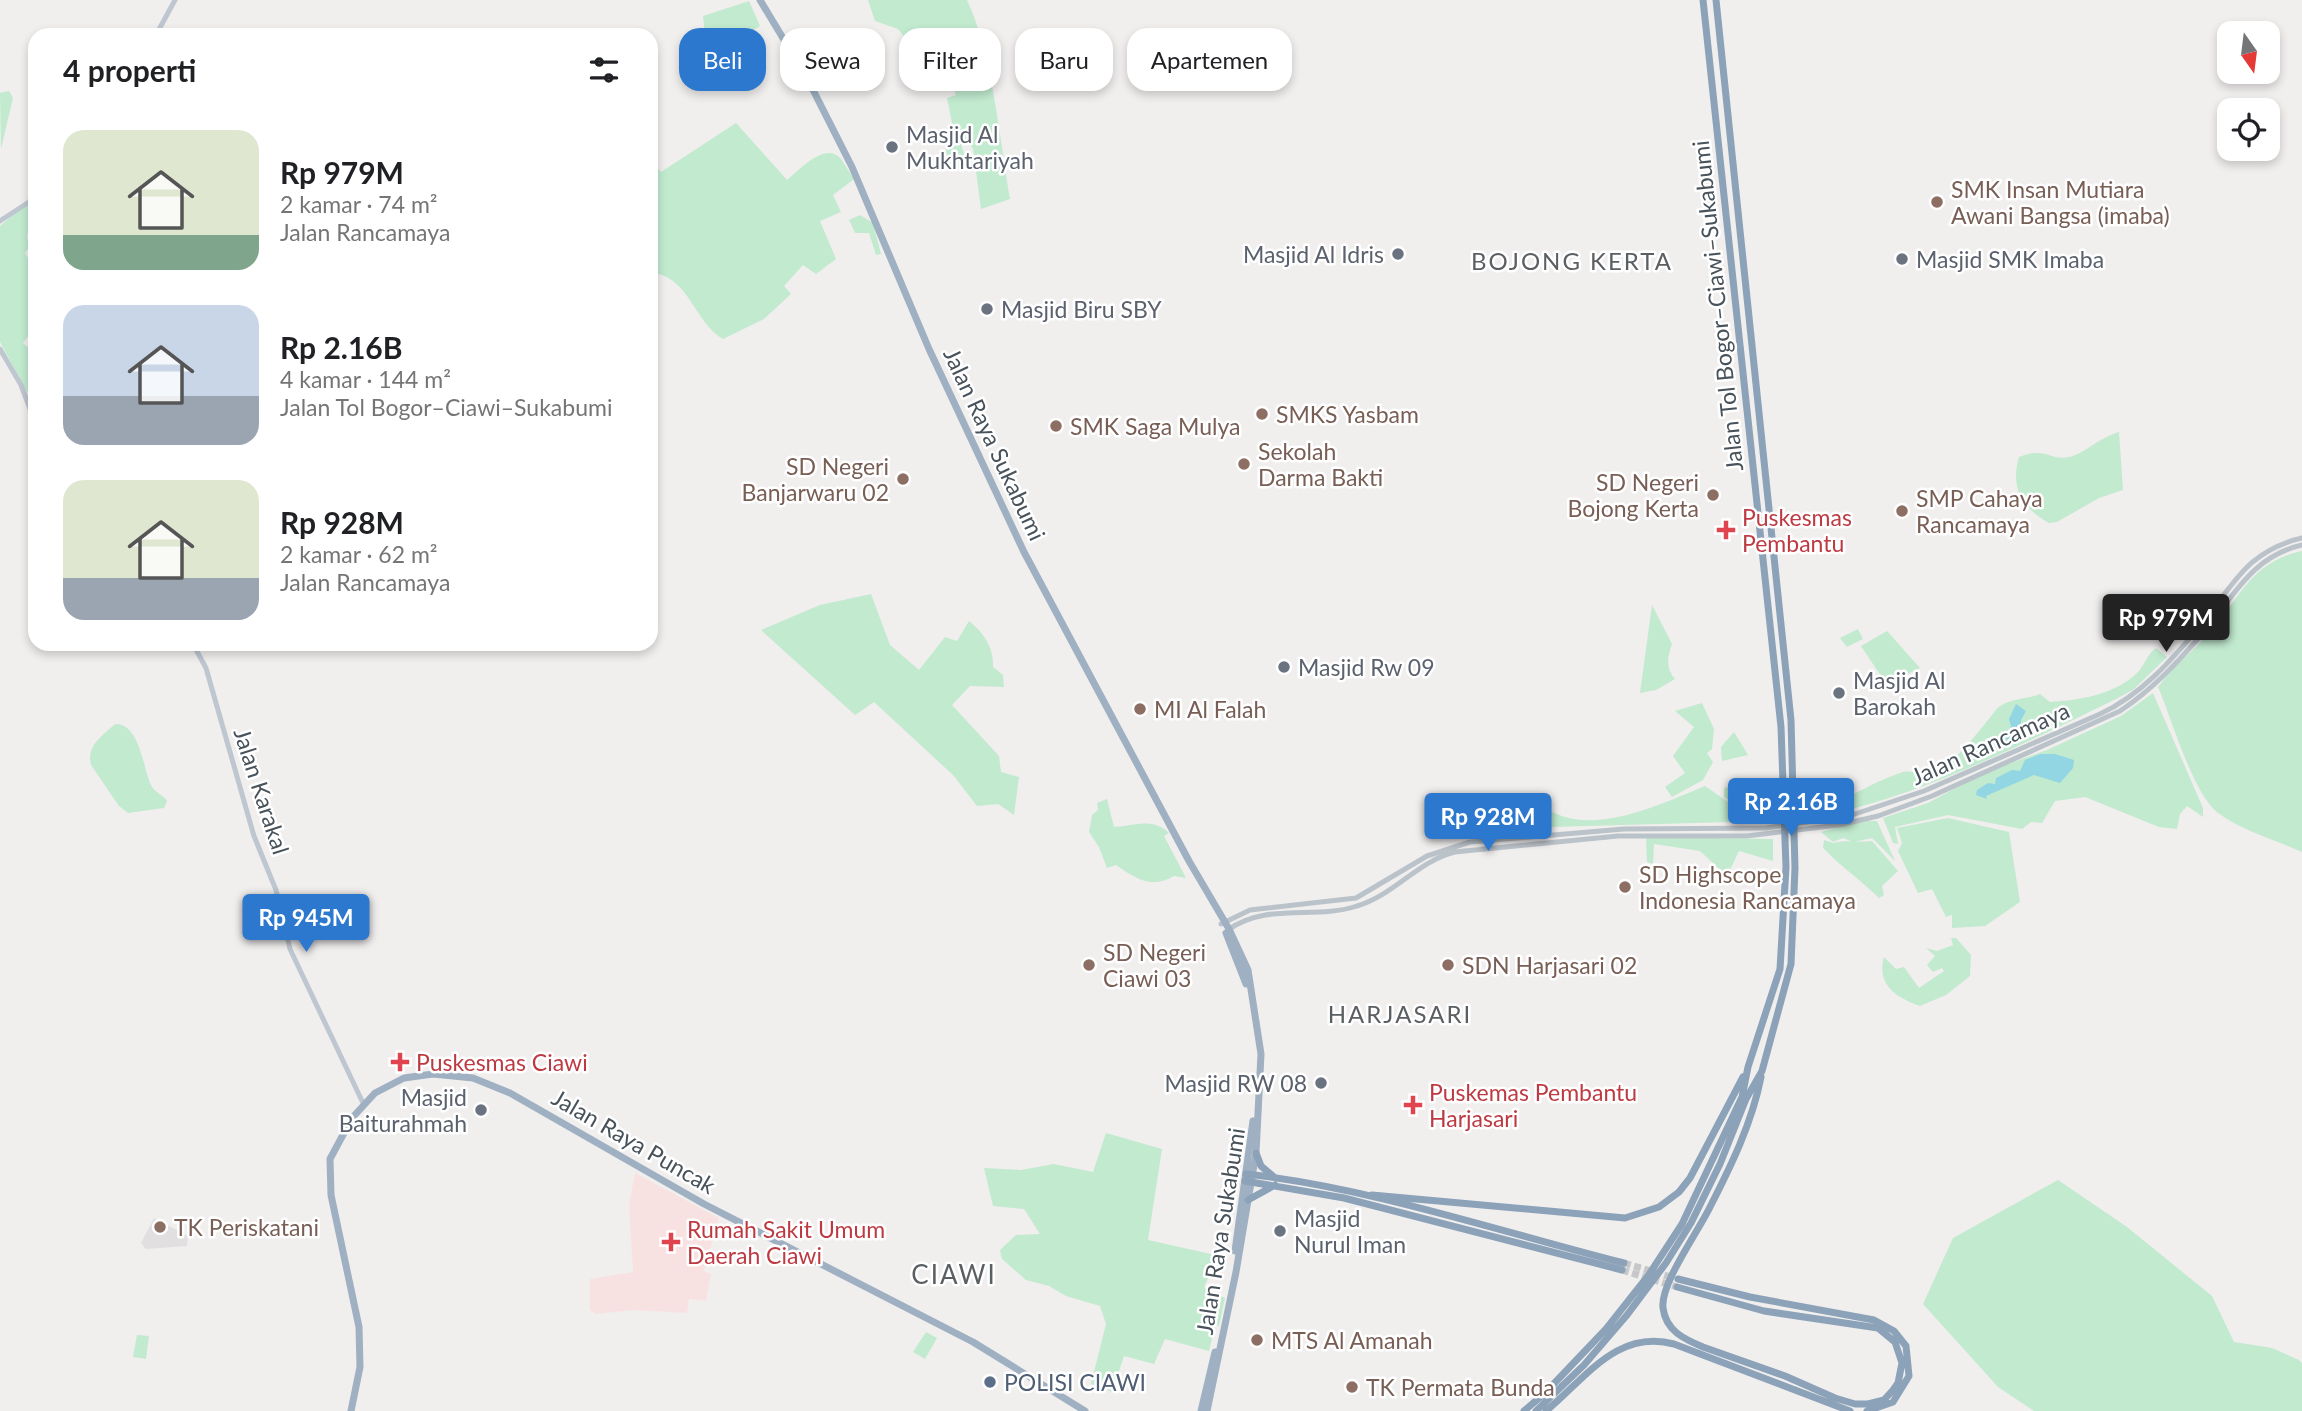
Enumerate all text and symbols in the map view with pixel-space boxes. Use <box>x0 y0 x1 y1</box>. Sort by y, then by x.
north arrow <box>2217 21 2280 84</box>
map controls <box>2217 21 2280 161</box>
chip: Beli <box>679 28 766 91</box>
chip: Sewa <box>780 28 885 91</box>
chip: Filter <box>899 28 1001 91</box>
chip: Baru <box>1015 28 1113 91</box>
chip: Apartemen <box>1127 28 1292 91</box>
icon: filters <box>585 51 623 89</box>
text: 4 properti <box>63 52 196 88</box>
button: locate <box>2217 98 2280 161</box>
place label: Masjid Al Mukhtariyah <box>906 120 1034 174</box>
marker: Masjid Al Mukhtariyah <box>884 139 900 155</box>
street label: Jalan Tol Bogor–Ciawi–Sukabumi <box>1686 139 1748 473</box>
text: Rp 979M <box>280 154 404 190</box>
icon: home <box>119 158 203 242</box>
place label: SMK Insan Mutiara Awani Bangsa (imaba) <box>1951 175 2170 229</box>
text: 2 kamar · 74 m² <box>280 190 438 218</box>
marker: SMK Insan Mutiara Awani Bangsa (imaba) <box>1929 194 1945 210</box>
text: Jalan Rancamaya <box>280 218 450 246</box>
place label: Masjid Al Idris <box>1243 240 1384 268</box>
place label: Masjid SMK Imaba <box>1916 245 2104 273</box>
marker: Masjid Al Idris <box>1390 246 1406 262</box>
district label: BOJONG KERTA <box>1471 246 1673 275</box>
marker: Masjid SMK Imaba <box>1894 251 1910 267</box>
place label: Masjid Biru SBY <box>1001 295 1162 323</box>
marker: Masjid Biru SBY <box>979 301 995 317</box>
text: Rp 2.16B <box>280 329 403 365</box>
icon: home <box>119 333 203 417</box>
street label: Jalan Raya Sukabumi <box>938 343 1052 545</box>
text: 4 kamar · 144 m² <box>280 365 451 393</box>
text: Jalan Tol Bogor–Ciawi–Sukabumi <box>280 393 612 421</box>
place label: SMKS Yasbam <box>1276 400 1419 428</box>
marker: SMKS Yasbam <box>1254 406 1270 422</box>
place label: SMK Saga Mulya <box>1070 412 1240 440</box>
marker: SMK Saga Mulya <box>1048 418 1064 434</box>
place label: Sekolah Darma Bakti <box>1258 437 1383 491</box>
place label: SD Negeri Banjarwaru 02 <box>742 452 889 506</box>
marker: Sekolah Darma Bakti <box>1236 456 1252 472</box>
place label: SD Negeri Bojong Kerta <box>1567 468 1699 522</box>
marker: SD Negeri Banjarwaru 02 <box>895 471 911 487</box>
place label: SMP Cahaya Rancamaya <box>1916 484 2043 538</box>
marker: SD Negeri Bojong Kerta <box>1705 487 1721 503</box>
place label: Puskesmas Pembantu <box>1742 503 1852 557</box>
marker: SMP Cahaya Rancamaya <box>1894 503 1910 519</box>
text: Rp 928M <box>280 504 404 540</box>
icon: home <box>119 508 203 592</box>
marker: Puskesmas Pembantu <box>1716 520 1736 540</box>
text: 2 kamar · 62 m² <box>280 540 438 568</box>
text: Jalan Rancamaya <box>280 568 450 596</box>
pin: Rp 979M <box>2101 594 2231 654</box>
text: Rp 979M <box>2118 603 2214 631</box>
place label: Masjid Rw 09 <box>1298 653 1435 681</box>
marker: Masjid Rw 09 <box>1276 659 1292 675</box>
place label: Masjid Al Barokah <box>1853 666 1945 720</box>
marker: Masjid Al Barokah <box>1831 685 1847 701</box>
place label: MI Al Falah <box>1154 695 1266 723</box>
street label: Jalan Rancamaya <box>1907 696 2073 790</box>
marker: MI Al Falah <box>1132 701 1148 717</box>
street label: Jalan Karakal <box>228 724 296 858</box>
pin: Rp 2.16B <box>1719 778 1863 838</box>
text: Rp 2.16B <box>1744 787 1838 815</box>
pin: Rp 928M <box>1423 794 1553 853</box>
text: Rp 928M <box>1440 802 1536 830</box>
place label: SD Highscope Indonesia Rancamaya <box>1639 860 1856 914</box>
marker: SD Highscope Indonesia Rancamaya <box>1617 879 1633 895</box>
pin: Rp 945M <box>241 894 371 954</box>
text: Rp 945M <box>258 903 354 931</box>
place label: SD Negeri Ciawi 03 <box>1103 938 1206 992</box>
place label: SDN Harjasari 02 <box>1462 951 1637 979</box>
marker: SD Negeri Ciawi 03 <box>1081 957 1097 973</box>
marker: SDN Harjasari 02 <box>1440 957 1456 973</box>
district label: HARJASARI <box>1328 999 1472 1028</box>
place label: Puskesmas Ciawi <box>416 1048 588 1076</box>
marker: Puskesmas Ciawi <box>390 1052 410 1072</box>
place label: Masjid RW 08 <box>1165 1069 1307 1097</box>
marker: Masjid RW 08 <box>1313 1075 1329 1091</box>
place label: Puskemas Pembantu Harjasari <box>1429 1078 1637 1132</box>
place label: Masjid Baiturahmah <box>339 1083 467 1137</box>
street label: Jalan Raya Puncak <box>547 1083 721 1199</box>
marker: Puskemas Pembantu Harjasari <box>1403 1095 1423 1115</box>
marker: Masjid Baiturahmah <box>473 1102 489 1118</box>
street label: Jalan Raya Sukabumi <box>1190 1126 1250 1336</box>
place label: Masjid Nurul Iman <box>1294 1204 1406 1258</box>
place label: TK Periskatani <box>174 1213 319 1241</box>
place label: Rumah Sakit Umum Daerah Ciawi <box>687 1215 885 1269</box>
marker: TK Periskatani <box>152 1219 168 1235</box>
marker: Masjid Nurul Iman <box>1272 1223 1288 1239</box>
marker: Rumah Sakit Umum Daerah Ciawi <box>661 1232 681 1252</box>
district label: CIAWI <box>911 1258 997 1290</box>
place label: MTS Al Amanah <box>1271 1326 1433 1354</box>
marker: MTS Al Amanah <box>1249 1332 1265 1348</box>
place label: POLISI CIAWI <box>1004 1368 1146 1396</box>
place label: TK Permata Bunda <box>1366 1373 1555 1401</box>
marker: POLISI CIAWI <box>982 1374 998 1390</box>
marker: TK Permata Bunda <box>1344 1379 1360 1395</box>

